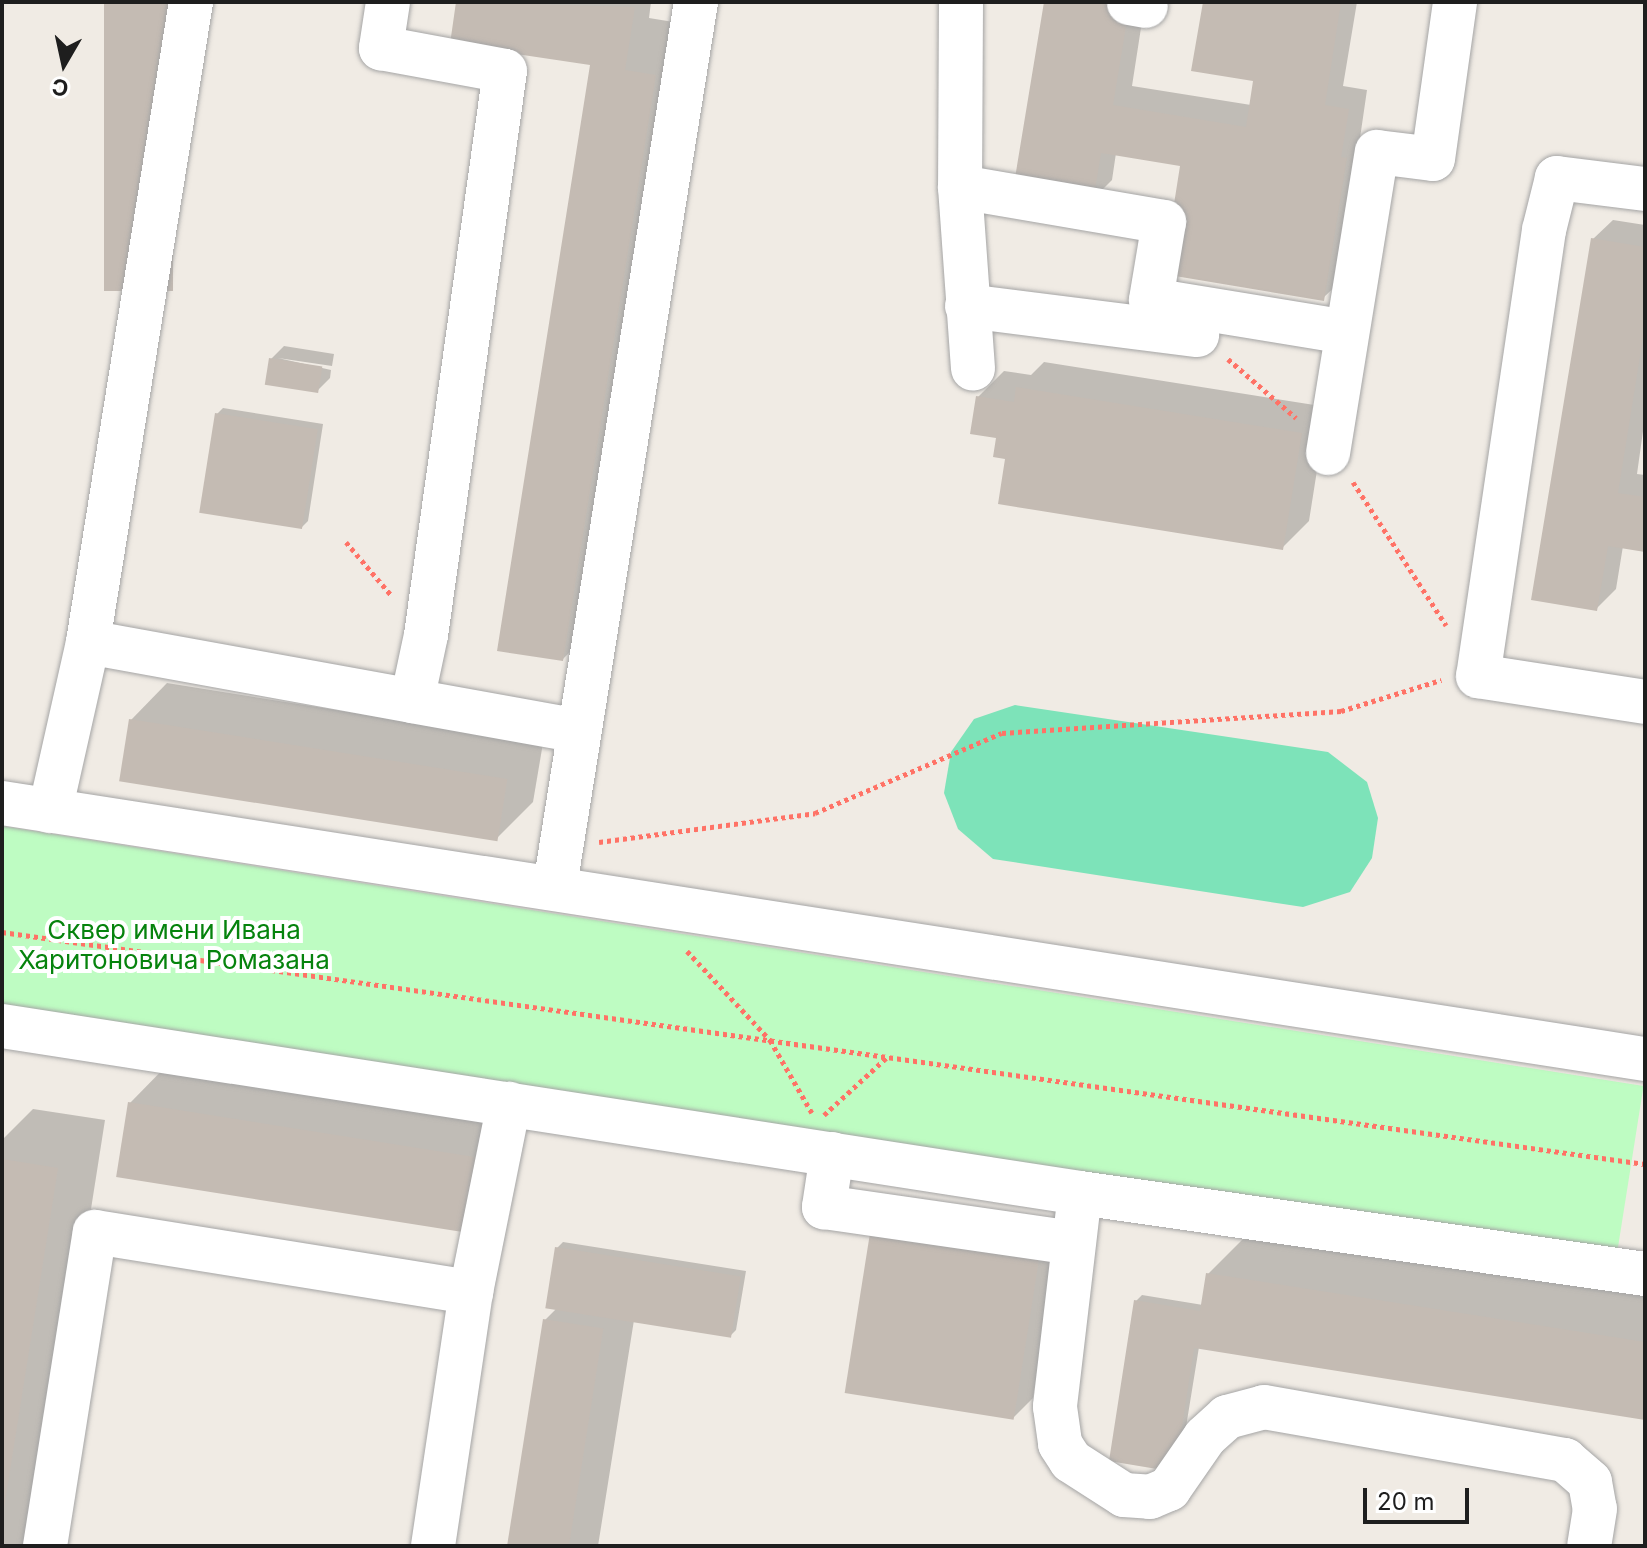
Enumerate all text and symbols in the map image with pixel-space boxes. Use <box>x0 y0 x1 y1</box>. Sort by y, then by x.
north arrow <box>24 24 104 104</box>
text: С <box>50 74 70 102</box>
park label: Сквер имени Ивана Харитоновича Ромазана <box>18 914 330 976</box>
scale bar <box>1367 1472 1473 1522</box>
text: 20 m <box>1377 1487 1435 1516</box>

